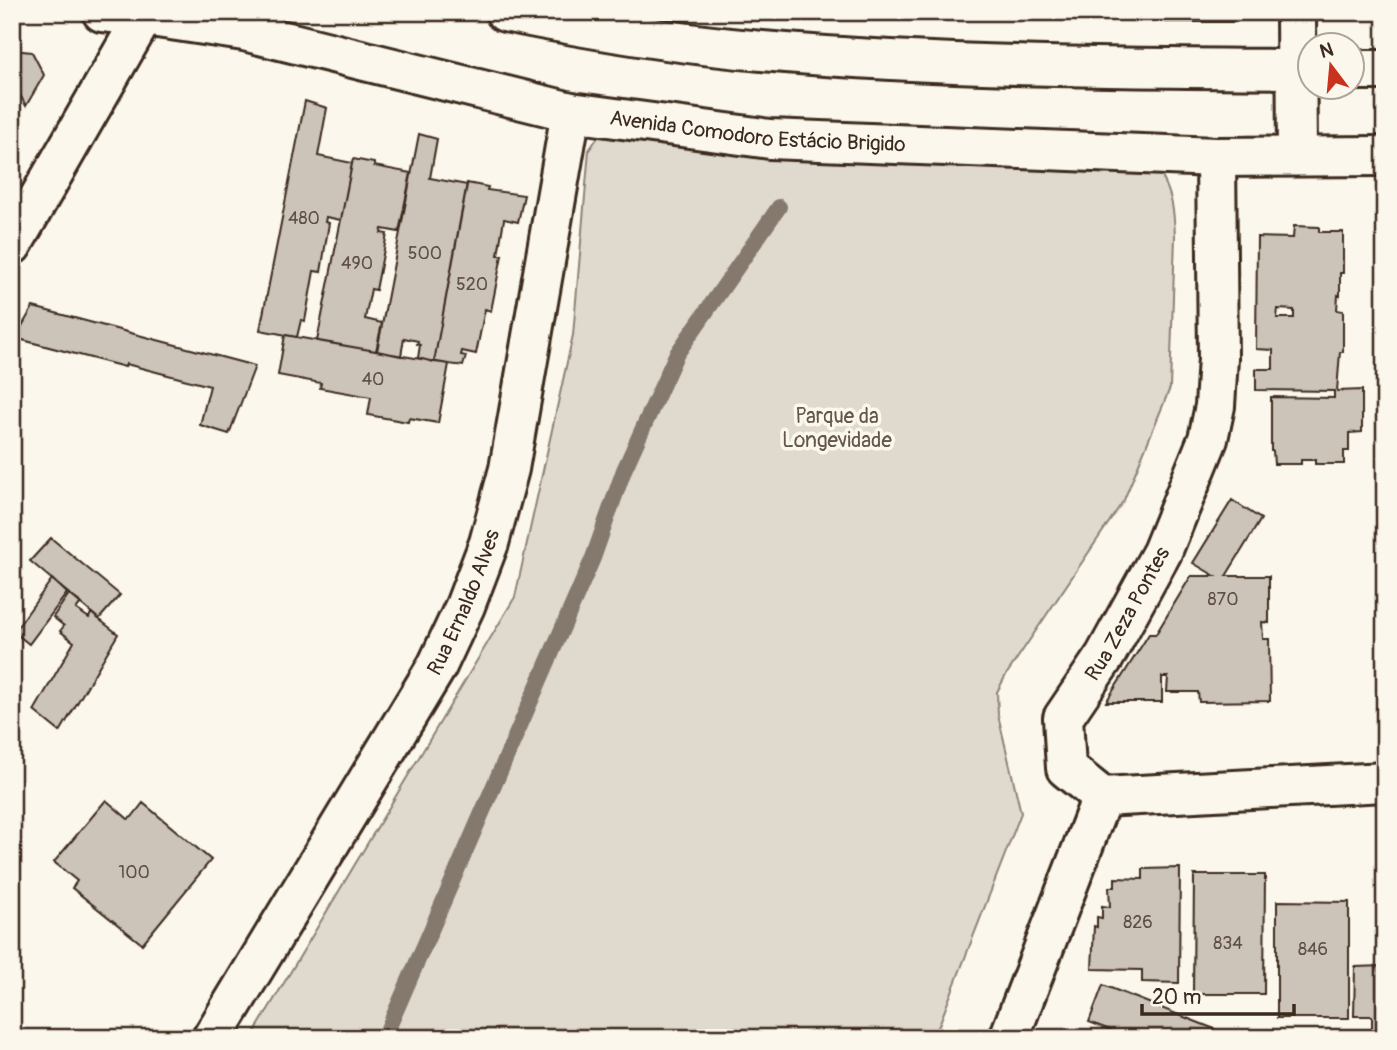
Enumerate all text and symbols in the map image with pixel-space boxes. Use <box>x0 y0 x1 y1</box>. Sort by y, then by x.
north arrow <box>1296 32 1366 102</box>
text: N <box>1317 37 1336 64</box>
street label: Avenida Comodoro Estácio Brigido <box>608 104 906 158</box>
house number: 480 <box>288 207 320 230</box>
house number: 500 <box>408 242 442 265</box>
house number: 490 <box>341 252 373 275</box>
house number: 520 <box>456 273 488 296</box>
house number: 40 <box>362 368 384 391</box>
park label: Parque da Longevidade <box>782 403 893 454</box>
street label: Rua Ernaldo Alves <box>421 526 506 680</box>
street label: Rua Zeza Pontes <box>1079 541 1176 686</box>
house number: 870 <box>1208 588 1238 611</box>
house number: 100 <box>118 861 150 884</box>
house number: 826 <box>1123 911 1153 934</box>
house number: 834 <box>1213 932 1243 955</box>
house number: 846 <box>1298 938 1328 961</box>
scale bar <box>1142 973 1294 1017</box>
text: 20 m <box>1152 984 1201 1011</box>

